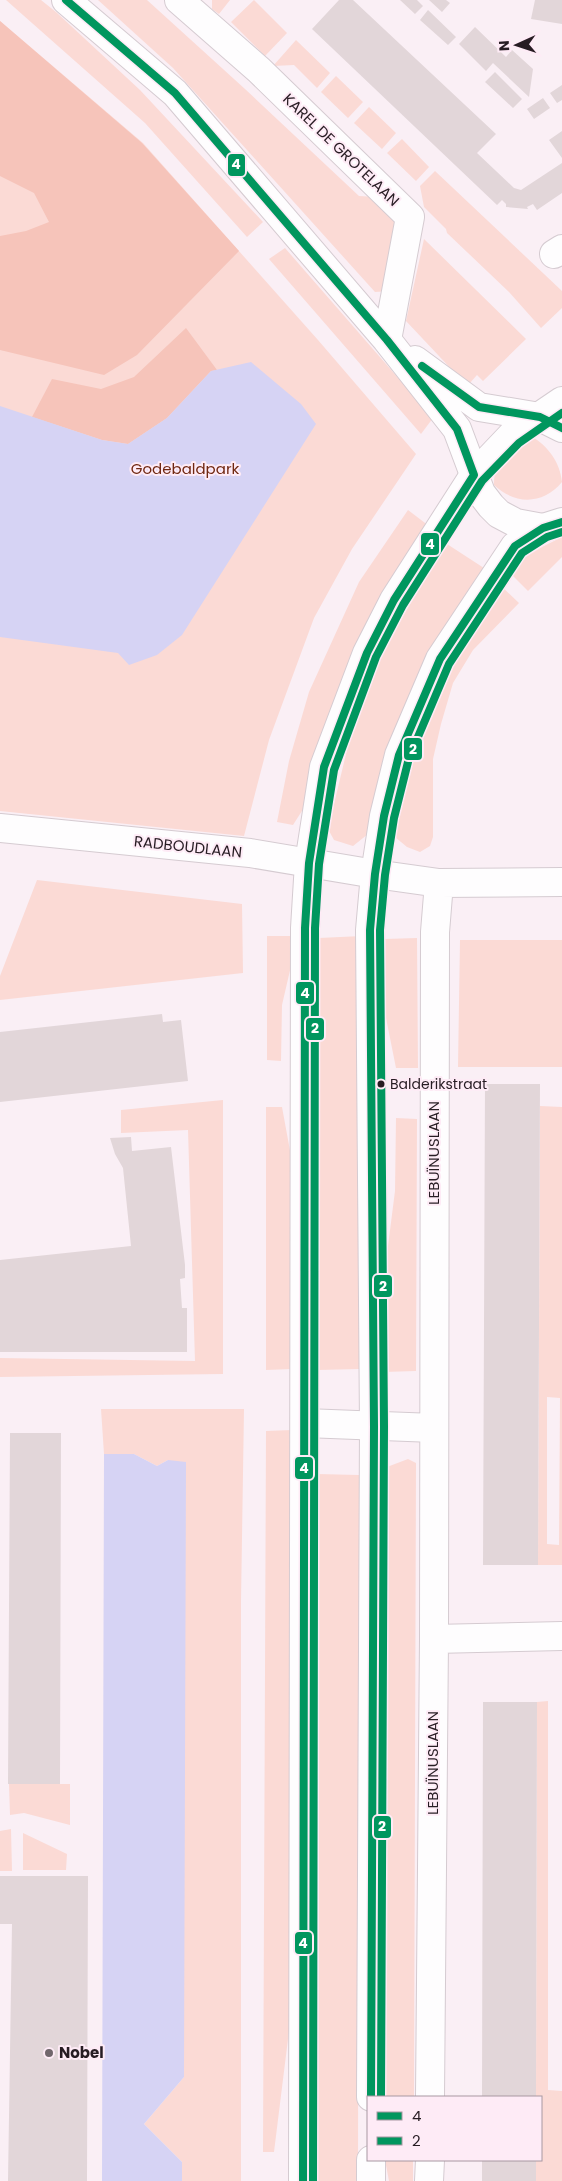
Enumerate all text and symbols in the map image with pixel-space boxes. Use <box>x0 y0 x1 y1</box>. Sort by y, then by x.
north arrow <box>492 20 542 70</box>
text: N <box>494 40 514 51</box>
street label: KAREL DE GROTELAAN <box>279 88 404 211</box>
line badge: 4 <box>227 153 246 177</box>
text: 4 <box>231 154 241 174</box>
park label: Godebaldpark <box>131 458 239 479</box>
line badge: 4 <box>420 532 440 556</box>
text: 4 <box>425 534 435 554</box>
line badge: 2 <box>403 737 423 761</box>
text: 2 <box>409 739 417 759</box>
street label: RADBOUDLAAN <box>133 830 243 863</box>
line badge: 4 <box>295 981 315 1005</box>
text: 4 <box>300 983 310 1003</box>
line badge: 2 <box>305 1017 325 1041</box>
text: 2 <box>311 1018 319 1038</box>
place label: Balderikstraat <box>390 1074 487 1094</box>
marker: Balderikstraat <box>376 1079 386 1089</box>
street label: LEBUÏNUSLAAN <box>423 1101 444 1205</box>
line badge: 2 <box>373 1274 393 1298</box>
text: 2 <box>379 1276 387 1296</box>
line badge: 4 <box>294 1456 314 1480</box>
text: 4 <box>299 1458 309 1478</box>
street label: LEBUÏNUSLAAN <box>422 1711 443 1815</box>
line badge: 2 <box>373 1815 392 1839</box>
text: 2 <box>378 1816 386 1836</box>
line badge: 4 <box>294 1931 313 1955</box>
text: 4 <box>298 1933 308 1953</box>
place label: Nobel <box>59 2042 104 2063</box>
marker: Nobel <box>43 2047 55 2059</box>
legend <box>367 2096 542 2161</box>
text: 4 <box>412 2105 421 2126</box>
text: 2 <box>412 2130 421 2151</box>

